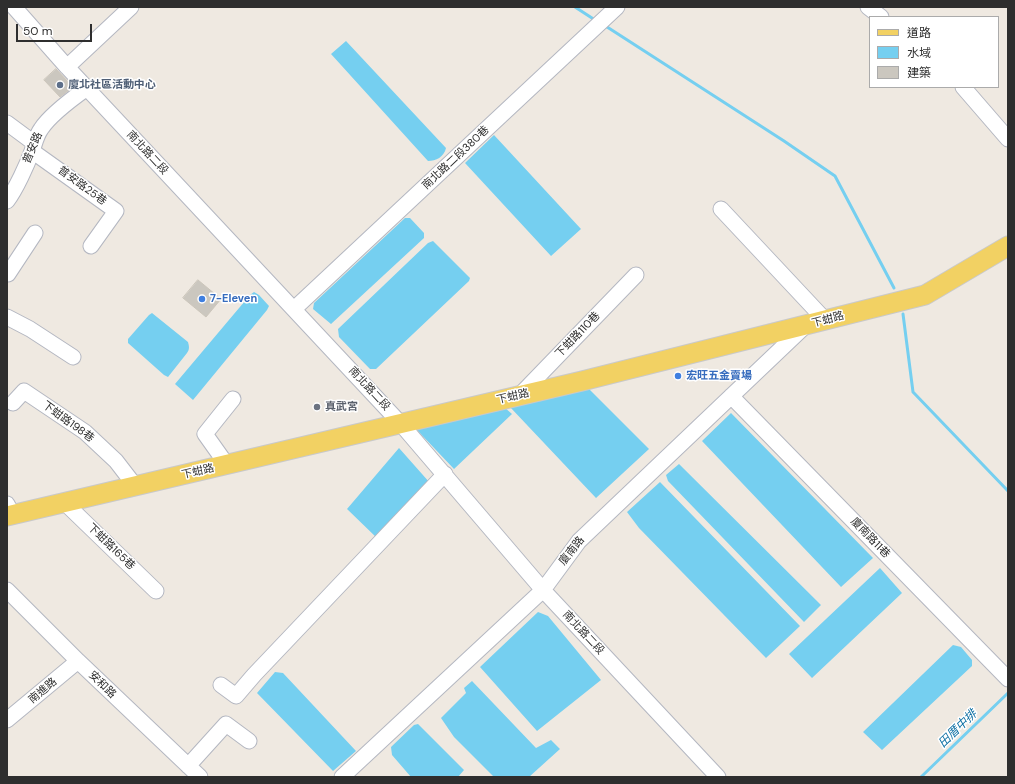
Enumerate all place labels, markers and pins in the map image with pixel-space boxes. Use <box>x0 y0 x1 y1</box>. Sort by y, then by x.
place label: 廈北社區活動中心 <box>68 78 156 92</box>
marker: 廈北社區活動中心 <box>55 80 65 90</box>
place label: 7-Eleven <box>210 292 257 306</box>
marker: 7-Eleven <box>197 294 207 304</box>
place label: 宏旺五金賣場 <box>686 369 752 383</box>
marker: 宏旺五金賣場 <box>673 371 683 381</box>
place label: 真武宮 <box>325 400 358 414</box>
marker: 真武宮 <box>312 402 322 412</box>

